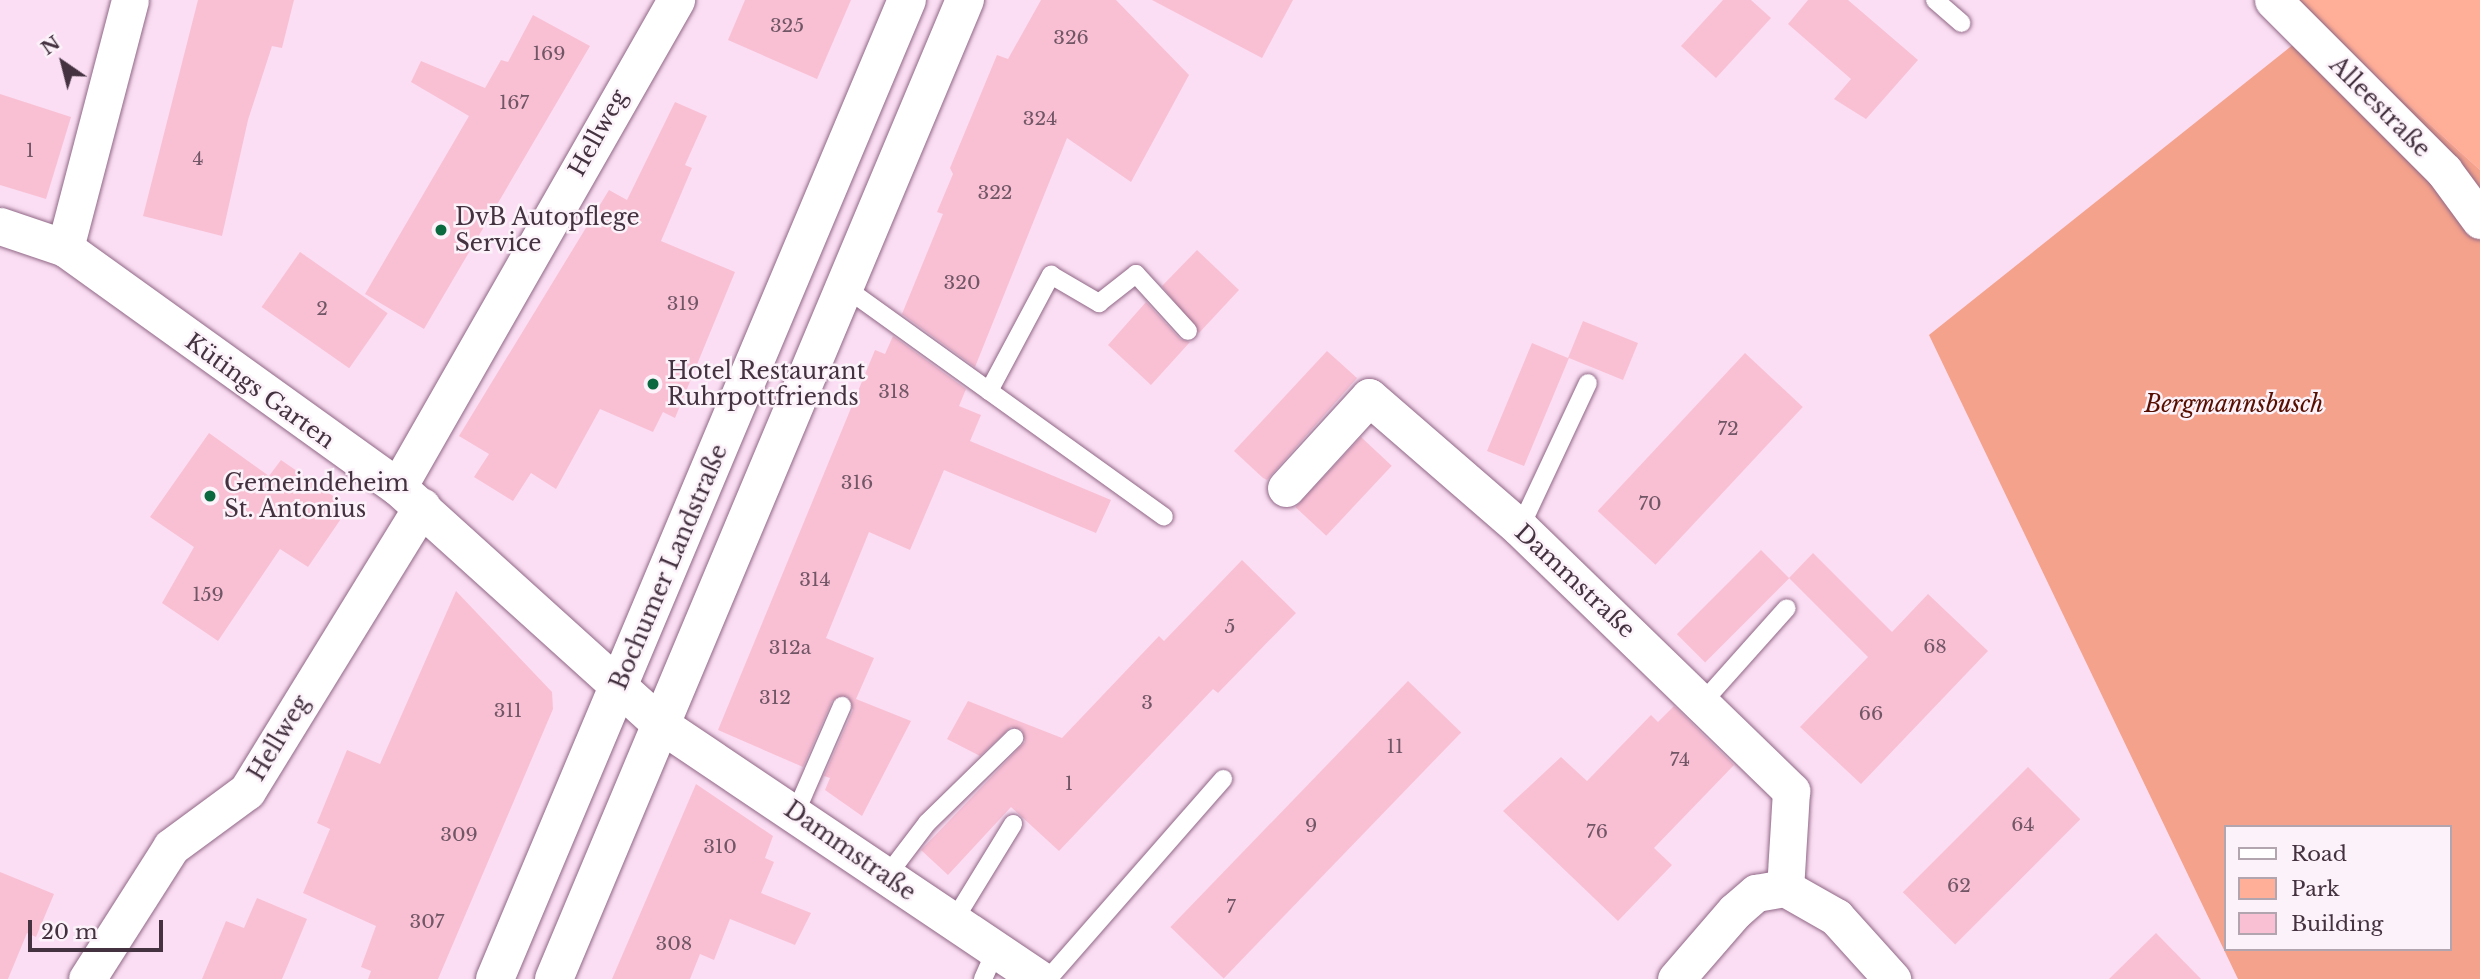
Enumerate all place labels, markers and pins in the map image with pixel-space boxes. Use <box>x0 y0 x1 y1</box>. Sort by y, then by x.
place label: DvB Autopflege Service <box>455 203 641 257</box>
marker: DvB Autopflege Service <box>433 222 449 238</box>
place label: Hotel Restaurant Ruhrpottfriends <box>667 357 865 411</box>
marker: Hotel Restaurant Ruhrpottfriends <box>645 376 661 392</box>
place label: Gemeindeheim St. Antonius <box>224 469 409 523</box>
marker: Gemeindeheim St. Antonius <box>202 488 218 504</box>

